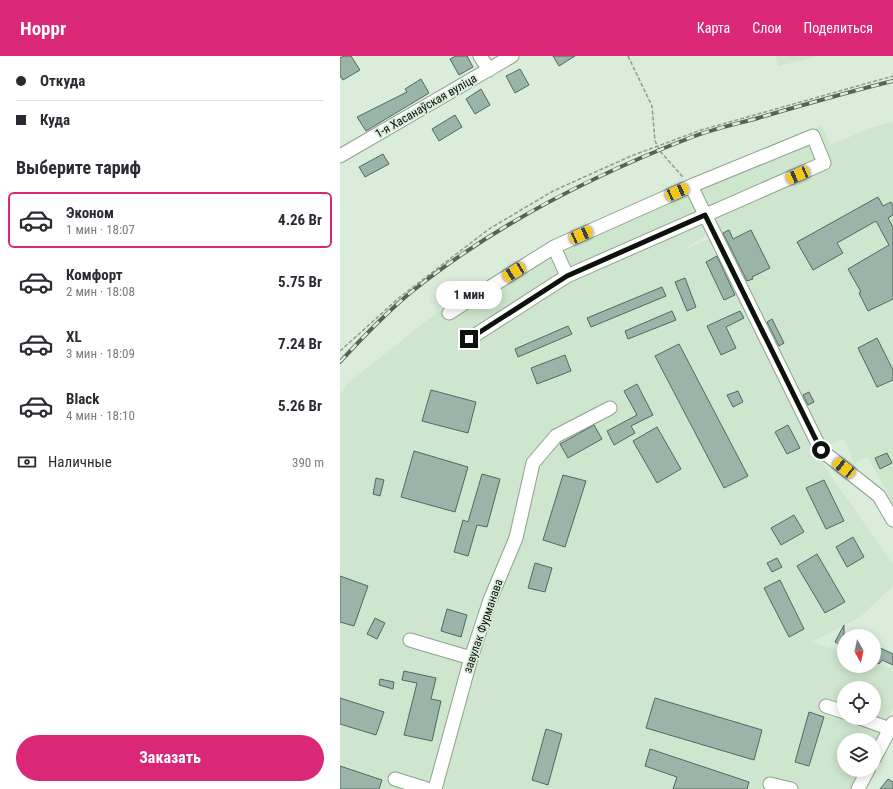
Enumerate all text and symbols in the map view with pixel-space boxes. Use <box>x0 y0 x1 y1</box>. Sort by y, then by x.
text: Hoppr <box>20 17 66 40</box>
text: Карта <box>697 20 730 36</box>
text: Слои <box>752 20 782 36</box>
text: Поделиться <box>804 20 873 36</box>
street label: 1-я Хасанаўская вуліца <box>373 71 480 141</box>
text: Откуда <box>40 72 85 90</box>
text: Куда <box>40 111 70 129</box>
text: Выберите тариф <box>16 157 141 178</box>
car <box>785 165 811 185</box>
car <box>664 182 690 202</box>
icon: car <box>18 202 54 238</box>
text: Эконом <box>66 204 114 222</box>
text: 4.26 Br <box>278 211 322 229</box>
text: 1 мин · 18:07 <box>66 222 135 237</box>
car <box>568 225 594 245</box>
car <box>501 261 527 283</box>
icon: car <box>18 264 54 300</box>
text: Комфорт <box>66 266 123 284</box>
text: 5.75 Br <box>278 273 322 291</box>
callout: 1 мин <box>436 281 502 309</box>
text: 2 мин · 18:08 <box>66 284 135 299</box>
text: 1 мин <box>453 287 485 302</box>
icon: car <box>18 326 54 362</box>
text: XL <box>66 328 82 346</box>
route end <box>460 330 478 348</box>
text: 7.24 Br <box>278 335 322 353</box>
text: 3 мин · 18:09 <box>66 346 135 361</box>
icon: car <box>18 388 54 424</box>
text: Black <box>66 390 99 408</box>
text: 5.26 Br <box>278 397 322 415</box>
text: 4 мин · 18:10 <box>66 408 135 423</box>
route start <box>812 441 830 459</box>
icon: cash <box>16 451 38 473</box>
text: Наличные <box>48 453 112 471</box>
text: 390 m <box>292 455 324 470</box>
car <box>831 456 857 480</box>
street label: завулак Фурманава <box>460 577 506 675</box>
north arrow <box>837 629 881 673</box>
map controls <box>837 629 881 777</box>
button: locate <box>837 681 881 725</box>
button: layers <box>837 733 881 777</box>
button: Заказать <box>16 735 324 781</box>

